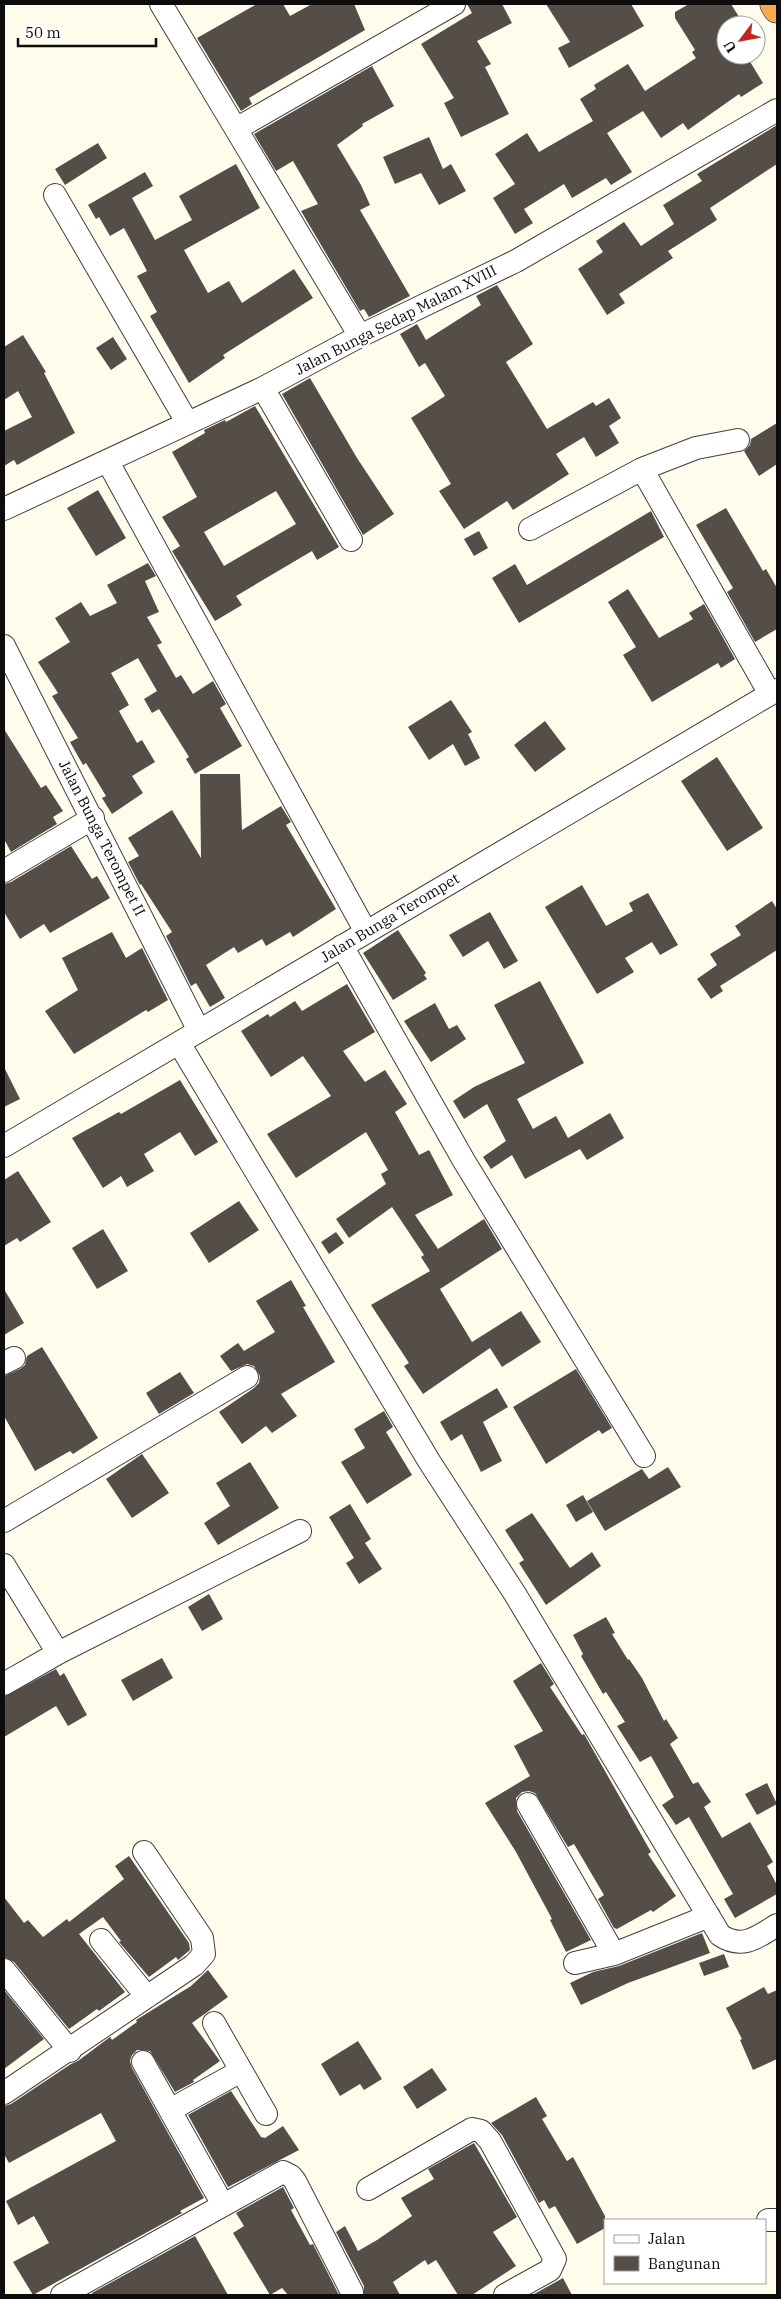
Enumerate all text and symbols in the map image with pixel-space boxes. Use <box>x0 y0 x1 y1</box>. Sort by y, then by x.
scale bar <box>18 15 155 47</box>
north arrow <box>716 15 766 65</box>
text: 50 m <box>25 23 61 42</box>
text: U <box>719 37 740 56</box>
street label: Jalan Bunga Sedap Malam XVIII <box>292 260 500 379</box>
street label: Jalan Bunga Terompet II <box>55 757 150 919</box>
street label: Jalan Bunga Terompet <box>317 869 463 967</box>
legend <box>604 2219 766 2284</box>
text: Jalan <box>648 2229 686 2248</box>
text: Bangunan <box>648 2254 721 2273</box>

